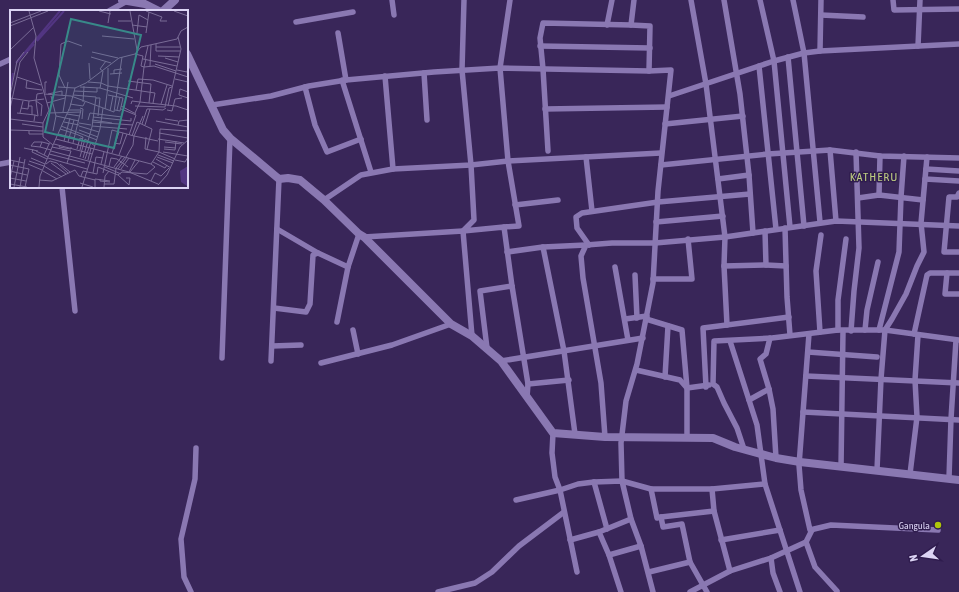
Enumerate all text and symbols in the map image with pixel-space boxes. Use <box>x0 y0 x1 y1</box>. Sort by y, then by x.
inset map <box>10 10 188 188</box>
district label: KATHERU <box>850 170 898 184</box>
place label: Gangula <box>899 520 930 531</box>
marker: Gangula <box>933 520 943 530</box>
north arrow <box>903 536 943 576</box>
text: N <box>907 554 920 563</box>

